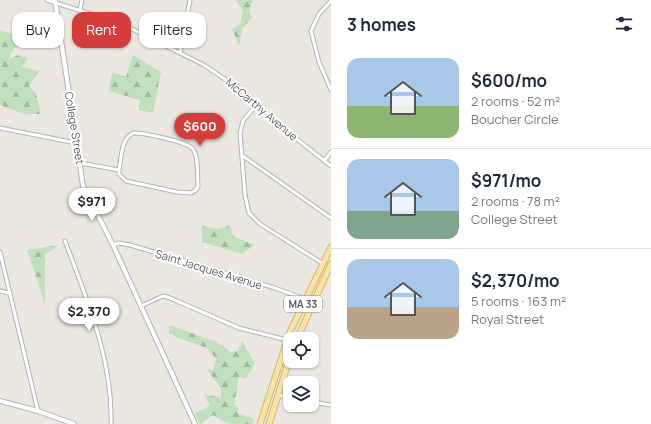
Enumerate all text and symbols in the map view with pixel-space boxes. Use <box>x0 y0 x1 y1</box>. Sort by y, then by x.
chip: Buy <box>12 12 64 48</box>
chip: Rent <box>72 12 131 48</box>
chip: Filters <box>139 12 206 48</box>
text: 3 homes <box>347 13 416 36</box>
icon: filters <box>613 13 635 35</box>
text: $600/mo <box>471 69 547 92</box>
street label: McCarthy Avenue <box>223 74 302 144</box>
icon: home <box>379 74 427 122</box>
street label: College Street <box>62 91 88 165</box>
text: 2 rooms · 52 m² <box>471 92 560 110</box>
text: Boucher Circle <box>471 110 559 128</box>
pin: $600 <box>176 113 224 147</box>
text: $600 <box>183 117 217 135</box>
text: $971/mo <box>471 169 541 192</box>
icon: home <box>379 175 427 223</box>
pin: $971 <box>68 188 116 222</box>
text: $971 <box>78 192 106 210</box>
text: 2 rooms · 78 m² <box>471 192 560 210</box>
text: College Street <box>471 210 558 228</box>
street label: Saint Jacques Avenue <box>154 246 265 293</box>
text: $2,370/mo <box>471 269 560 292</box>
icon: home <box>379 275 427 323</box>
text: 5 rooms · 163 m² <box>471 292 566 310</box>
road number: MA 33 <box>284 296 322 312</box>
pin: $2,370 <box>56 298 122 332</box>
text: $2,370 <box>68 302 110 320</box>
text: Royal Street <box>471 310 544 328</box>
map controls <box>283 332 319 412</box>
button: locate <box>283 332 319 368</box>
button: layers <box>283 376 319 412</box>

